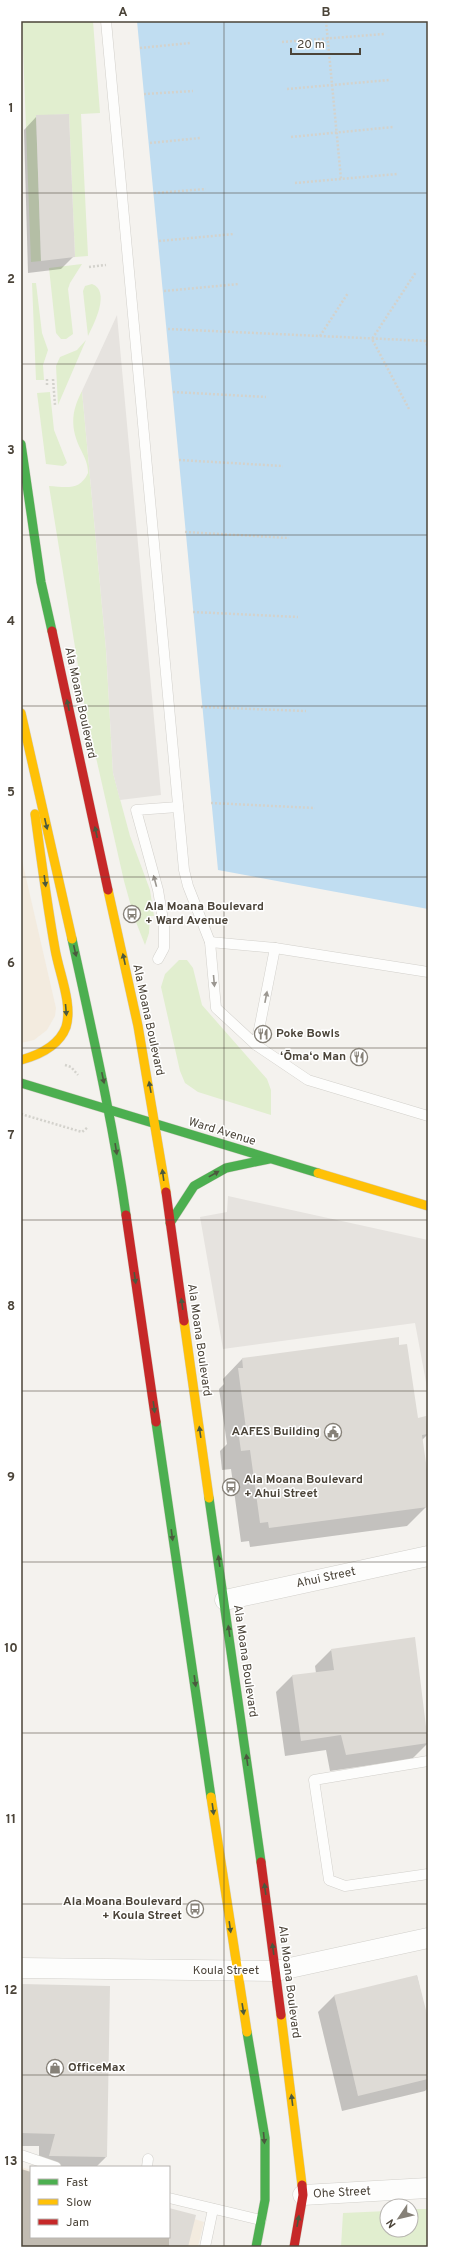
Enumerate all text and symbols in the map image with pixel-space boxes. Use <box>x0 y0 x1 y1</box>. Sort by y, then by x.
text: A <box>118 5 128 21</box>
text: B <box>322 5 331 21</box>
scale bar <box>291 30 360 56</box>
text: 20 m <box>297 37 325 53</box>
text: 1 <box>8 101 14 117</box>
text: 2 <box>7 272 15 288</box>
text: 3 <box>7 443 15 459</box>
text: 4 <box>7 614 15 630</box>
street label: Ala Moana Boulevard <box>60 646 100 760</box>
one-way arrow <box>65 699 71 711</box>
text: 5 <box>7 785 15 801</box>
one-way arrow <box>44 818 50 831</box>
one-way arrow <box>92 826 98 838</box>
one-way arrow <box>152 874 158 887</box>
one-way arrow <box>42 875 48 888</box>
place label: Ala Moana Boulevard + Ward Avenue <box>145 899 264 929</box>
bus stop icon: Ala Moana Boulevard + Ward Avenue <box>122 904 142 924</box>
one-way arrow <box>72 945 78 957</box>
one-way arrow <box>120 953 126 965</box>
text: 6 <box>7 956 15 972</box>
street label: Ala Moana Boulevard <box>128 963 168 1077</box>
one-way arrow <box>210 975 217 987</box>
one-way arrow <box>263 991 269 1004</box>
one-way arrow <box>63 1004 70 1016</box>
restaurant icon: Poke Bowls <box>253 1024 273 1044</box>
place label: Poke Bowls <box>276 1026 340 1042</box>
restaurant icon: ʻŌmaʻo Man <box>349 1047 369 1067</box>
place label: ʻŌmaʻo Man <box>280 1049 346 1065</box>
one-way arrow <box>100 1072 106 1084</box>
one-way arrow <box>146 1080 152 1093</box>
street label: Ward Avenue <box>186 1114 258 1150</box>
text: 7 <box>8 1128 15 1144</box>
one-way arrow <box>114 1143 120 1156</box>
one-way arrow <box>160 1169 166 1181</box>
one-way arrow <box>208 1171 219 1178</box>
one-way arrow <box>132 1272 138 1284</box>
street label: Ala Moana Boulevard <box>183 1283 215 1397</box>
one-way arrow <box>179 1298 185 1310</box>
text: 8 <box>7 1299 15 1315</box>
one-way arrow <box>151 1401 157 1413</box>
public building icon: AAFES Building <box>323 1422 343 1442</box>
place label: AAFES Building <box>231 1424 320 1440</box>
one-way arrow <box>197 1426 203 1438</box>
text: 9 <box>7 1470 15 1486</box>
place label: Ala Moana Boulevard + Ahui Street <box>244 1472 363 1502</box>
bus stop icon: Ala Moana Boulevard + Ahui Street <box>221 1477 241 1497</box>
one-way arrow <box>170 1529 176 1541</box>
one-way arrow <box>216 1555 222 1567</box>
street label: Ahui Street <box>295 1564 357 1592</box>
street label: Ala Moana Boulevard <box>229 1604 261 1718</box>
one-way arrow <box>226 1625 232 1637</box>
text: 10 <box>4 1641 18 1657</box>
one-way arrow <box>192 1674 198 1687</box>
one-way arrow <box>244 1754 250 1766</box>
one-way arrow <box>210 1803 216 1815</box>
text: 11 <box>6 1812 16 1828</box>
one-way arrow <box>262 1883 268 1895</box>
place label: Ala Moana Boulevard + Koula Street <box>63 1894 182 1924</box>
bus stop icon: Ala Moana Boulevard + Koula Street <box>185 1899 205 1919</box>
one-way arrow <box>227 1921 233 1933</box>
street label: Ala Moana Boulevard <box>274 1925 304 2039</box>
one-way arrow <box>270 1943 276 1955</box>
street label: Koula Street <box>193 1963 259 1979</box>
text: 12 <box>4 1983 18 1999</box>
one-way arrow <box>240 2003 246 2015</box>
shop icon: OfficeMax <box>45 2058 65 2078</box>
place label: OfficeMax <box>68 2060 126 2076</box>
one-way arrow <box>289 2094 295 2106</box>
one-way arrow <box>261 2132 268 2144</box>
text: 13 <box>5 2154 18 2170</box>
legend <box>30 2166 170 2238</box>
text: Fast <box>66 2175 88 2191</box>
street label: Ohe Street <box>313 2183 371 2203</box>
text: Slow <box>66 2195 92 2211</box>
north arrow <box>379 2198 419 2238</box>
text: Jam <box>66 2215 89 2231</box>
one-way arrow <box>296 2215 302 2227</box>
text: N <box>384 2216 400 2230</box>

